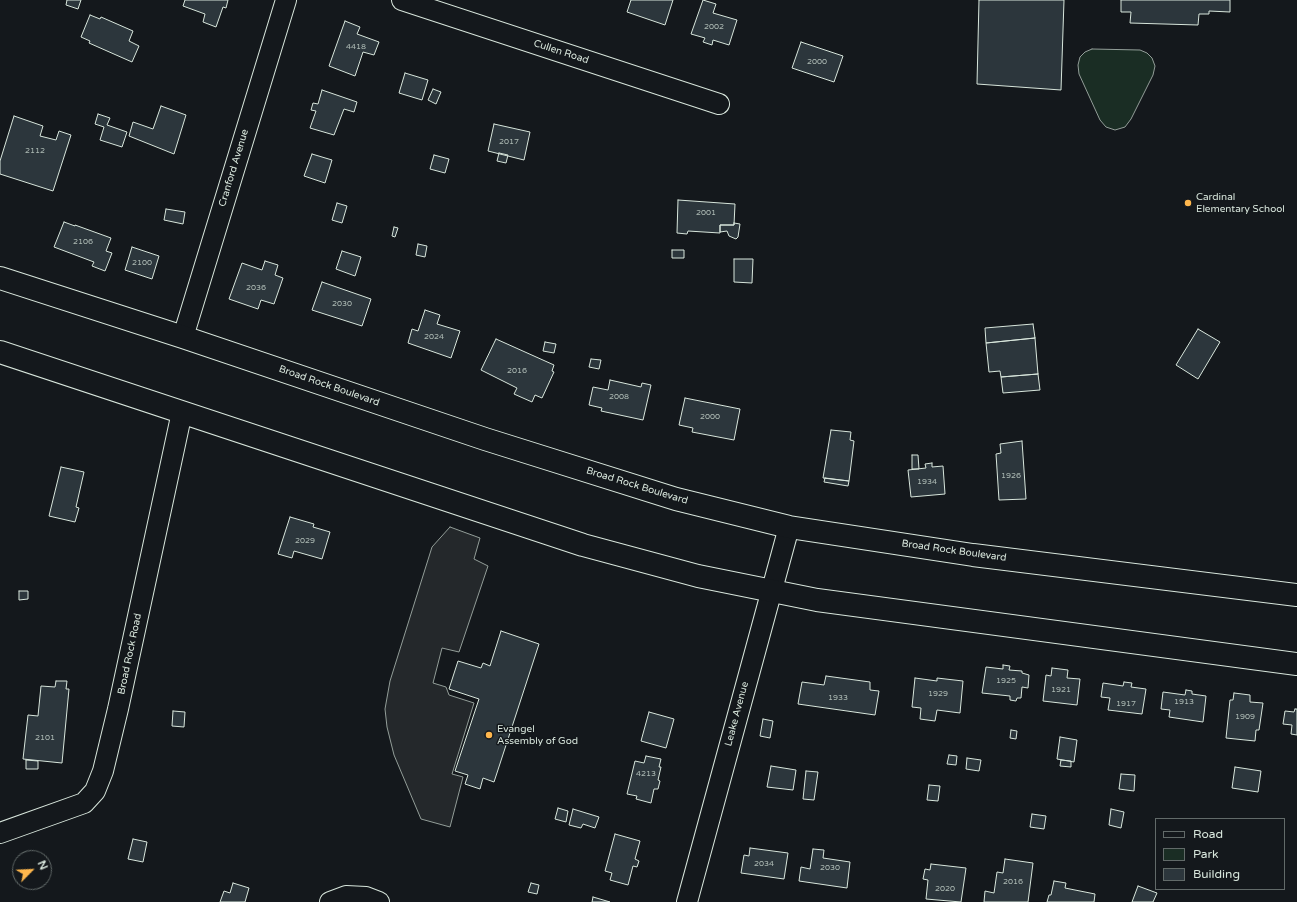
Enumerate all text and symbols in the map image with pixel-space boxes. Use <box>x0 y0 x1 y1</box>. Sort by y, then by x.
house number: 2002 <box>704 22 724 32</box>
street label: Cullen Road <box>532 37 590 67</box>
house number: 4418 <box>346 42 366 52</box>
house number: 2000 <box>807 57 827 67</box>
street label: Cranford Avenue <box>217 128 251 208</box>
house number: 2017 <box>499 137 519 147</box>
house number: 2112 <box>25 146 45 156</box>
place label: Cardinal Elementary School <box>1196 191 1285 214</box>
marker: Cardinal Elementary School <box>1183 198 1193 208</box>
house number: 2001 <box>696 208 716 218</box>
house number: 2106 <box>73 237 93 247</box>
house number: 2100 <box>132 258 152 268</box>
house number: 2036 <box>246 283 266 293</box>
house number: 2030 <box>332 299 352 309</box>
house number: 2024 <box>424 332 444 342</box>
street label: Broad Rock Boulevard <box>277 363 381 409</box>
house number: 2016 <box>507 366 527 376</box>
house number: 2008 <box>609 392 629 402</box>
house number: 2000 <box>700 412 720 422</box>
street label: Broad Rock Boulevard <box>585 465 689 507</box>
house number: 1926 <box>1001 471 1021 481</box>
house number: 1934 <box>917 477 937 487</box>
house number: 2029 <box>295 536 315 546</box>
street label: Broad Rock Boulevard <box>901 538 1007 564</box>
street label: Broad Rock Road <box>116 612 144 696</box>
house number: 1925 <box>996 676 1016 686</box>
street label: Leake Avenue <box>723 680 751 748</box>
house number: 1921 <box>1051 685 1071 695</box>
house number: 1929 <box>928 689 948 699</box>
house number: 1933 <box>828 693 848 703</box>
house number: 1913 <box>1174 697 1194 707</box>
house number: 1917 <box>1116 699 1136 709</box>
house number: 1909 <box>1235 712 1255 722</box>
place label: Evangel Assembly of God <box>497 723 578 746</box>
marker: Evangel Assembly of God <box>484 730 494 740</box>
house number: 2101 <box>35 733 55 743</box>
house number: 4213 <box>636 769 656 779</box>
legend <box>1155 818 1285 890</box>
text: Road <box>1193 827 1223 841</box>
text: Park <box>1193 847 1219 861</box>
north arrow <box>12 850 52 890</box>
text: N <box>35 859 50 872</box>
house number: 2034 <box>754 859 774 869</box>
house number: 2030 <box>820 863 840 873</box>
text: Building <box>1193 867 1240 881</box>
house number: 2016 <box>1003 877 1023 887</box>
house number: 2020 <box>935 884 955 894</box>

